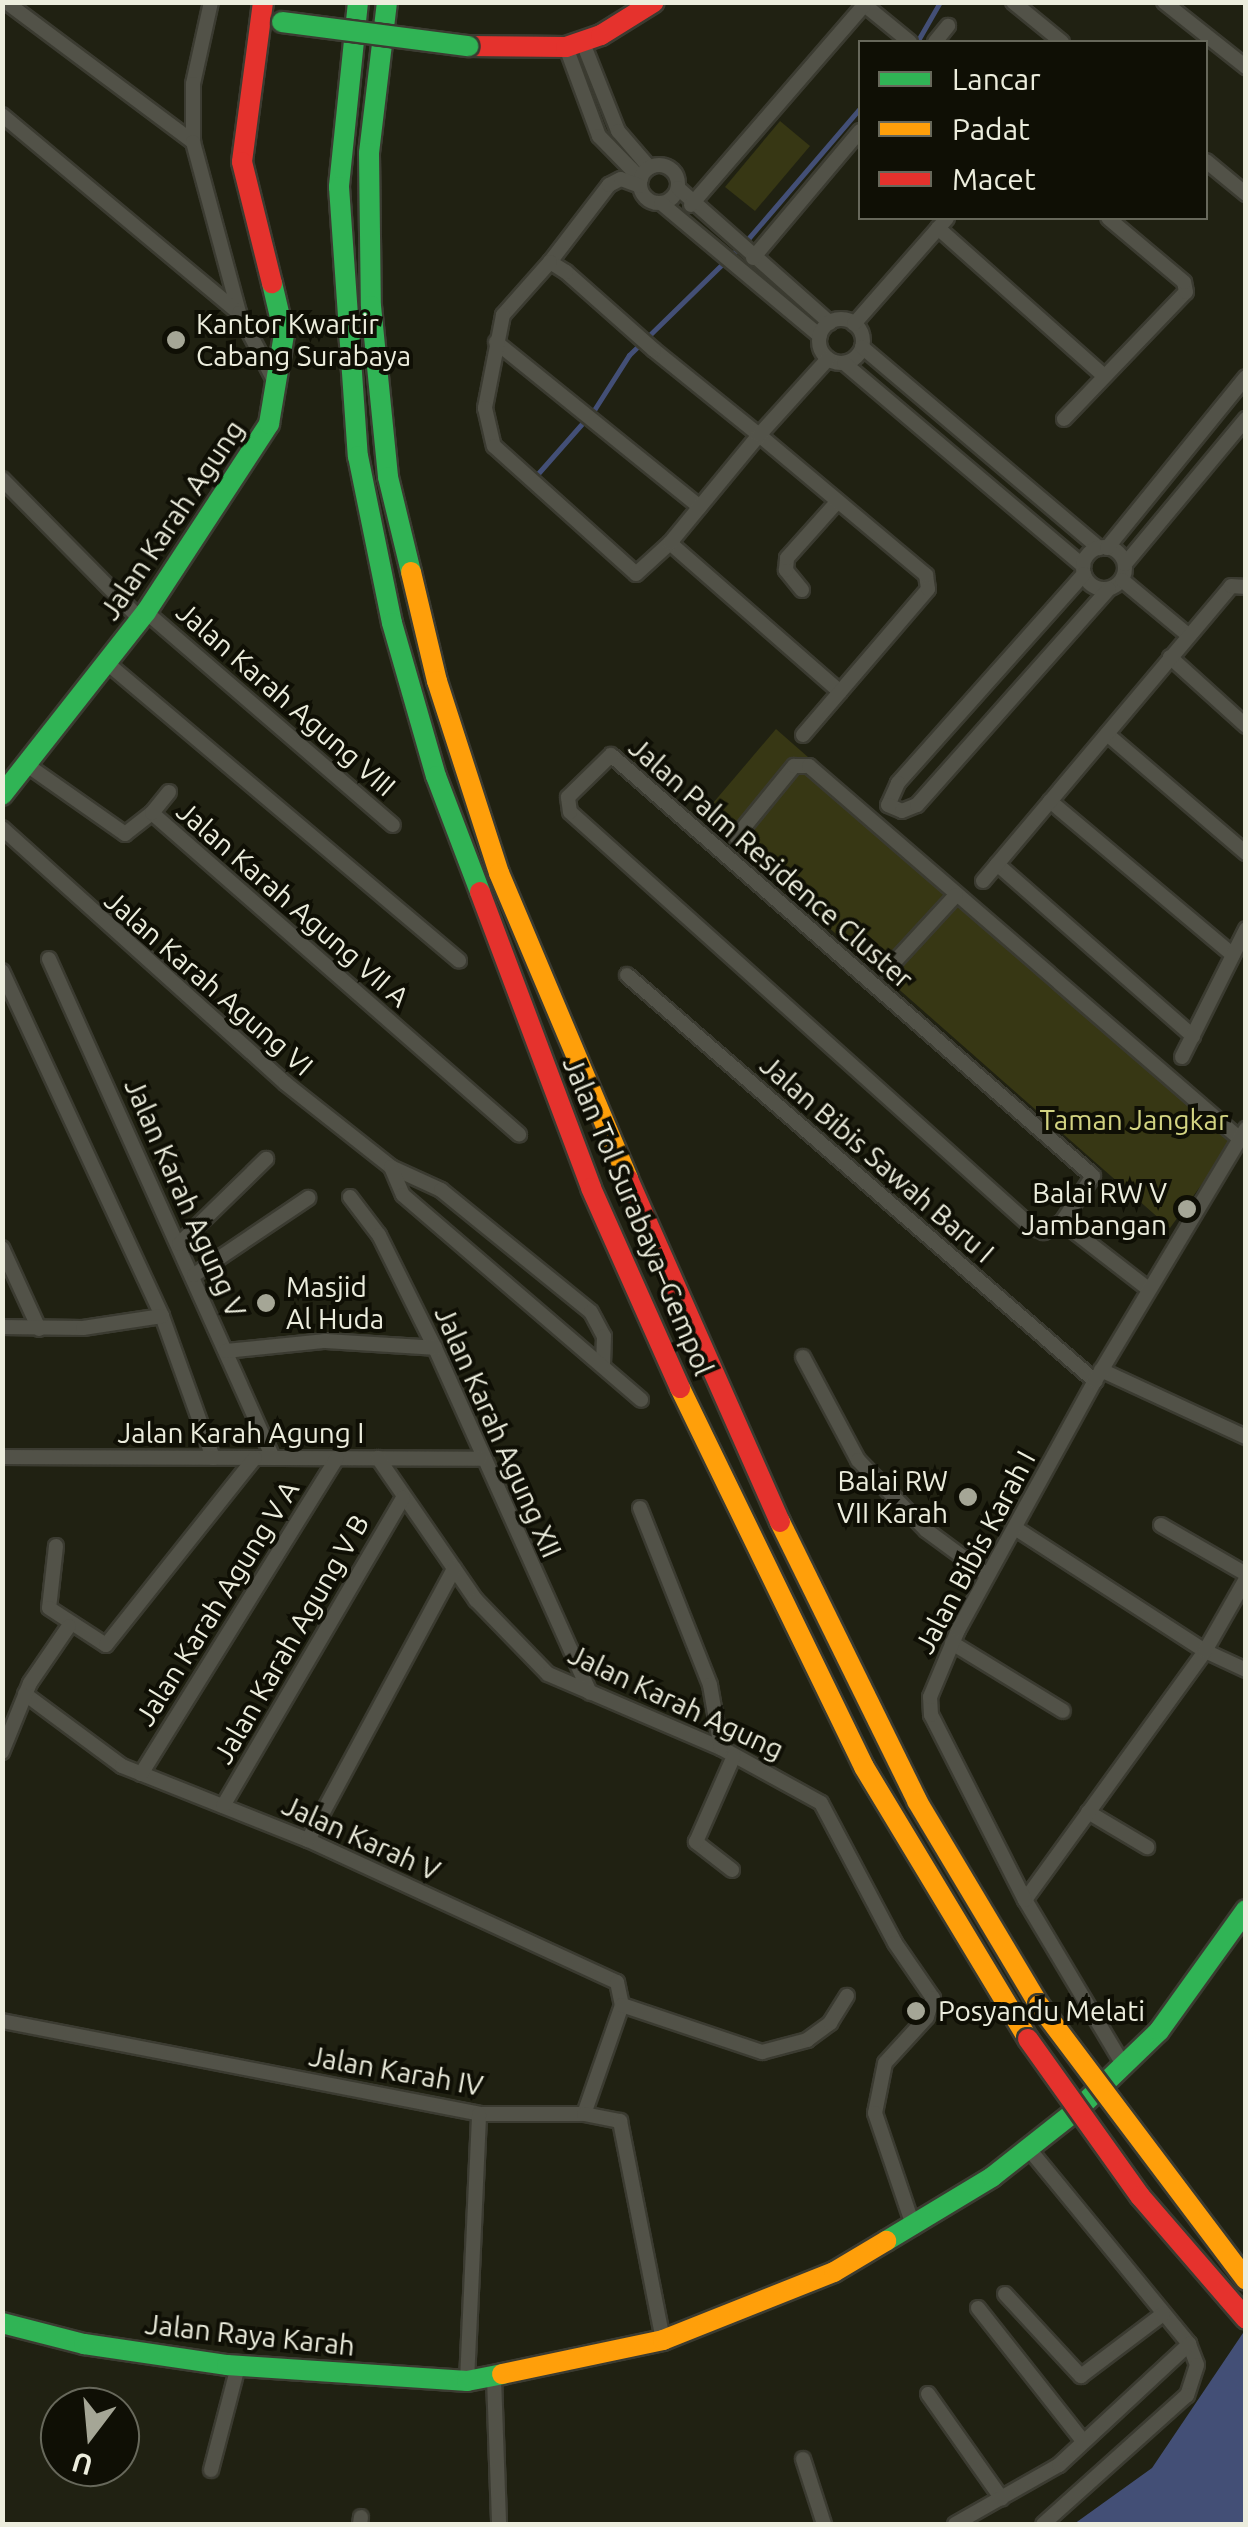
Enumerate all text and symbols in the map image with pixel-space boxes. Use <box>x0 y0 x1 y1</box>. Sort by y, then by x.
legend <box>858 40 1208 220</box>
text: Lancar <box>952 62 1041 96</box>
text: Padat <box>952 112 1030 146</box>
text: Macet <box>952 162 1036 196</box>
place label: Kantor Kwartir Cabang Surabaya <box>196 307 411 373</box>
marker: Kantor Kwartir Cabang Surabaya <box>165 329 187 351</box>
street label: Jalan Karah Agung <box>93 414 251 626</box>
street label: Jalan Karah Agung VIII <box>170 595 402 803</box>
street label: Jalan Palm Residence Cluster <box>622 731 920 995</box>
street label: Jalan Karah Agung VII A <box>170 794 416 1014</box>
street label: Jalan Karah Agung VI <box>98 883 320 1083</box>
street label: Jalan Bibis Sawah Baru I <box>753 1048 1001 1270</box>
street label: Jalan Tol Surabaya–Gempol <box>555 1051 721 1381</box>
street label: Jalan Karah Agung V <box>117 1073 253 1323</box>
park label: Taman Jangkar <box>1039 1103 1229 1137</box>
place label: Balai RW V Jambangan <box>1021 1176 1167 1242</box>
marker: Balai RW V Jambangan <box>1176 1198 1198 1220</box>
place label: Masjid Al Huda <box>286 1270 384 1336</box>
marker: Masjid Al Huda <box>255 1292 277 1314</box>
street label: Jalan Karah Agung XII <box>427 1301 569 1563</box>
street label: Jalan Karah Agung I <box>117 1416 365 1450</box>
street label: Jalan Bibis Karah I <box>907 1445 1043 1659</box>
place label: Balai RW VII Karah <box>837 1464 948 1530</box>
street label: Jalan Karah Agung V A <box>128 1474 306 1732</box>
marker: Balai RW VII Karah <box>957 1486 979 1508</box>
street label: Jalan Karah Agung V B <box>206 1509 376 1769</box>
street label: Jalan Karah Agung <box>563 1637 789 1767</box>
street label: Jalan Karah V <box>277 1788 445 1888</box>
place label: Posyandu Melati <box>938 1994 1145 2028</box>
marker: Posyandu Melati <box>903 1998 929 2024</box>
street label: Jalan Karah IV <box>306 2039 486 2103</box>
street label: Jalan Raya Karah <box>143 2307 357 2363</box>
north arrow <box>40 2387 140 2487</box>
text: U <box>68 2447 96 2482</box>

